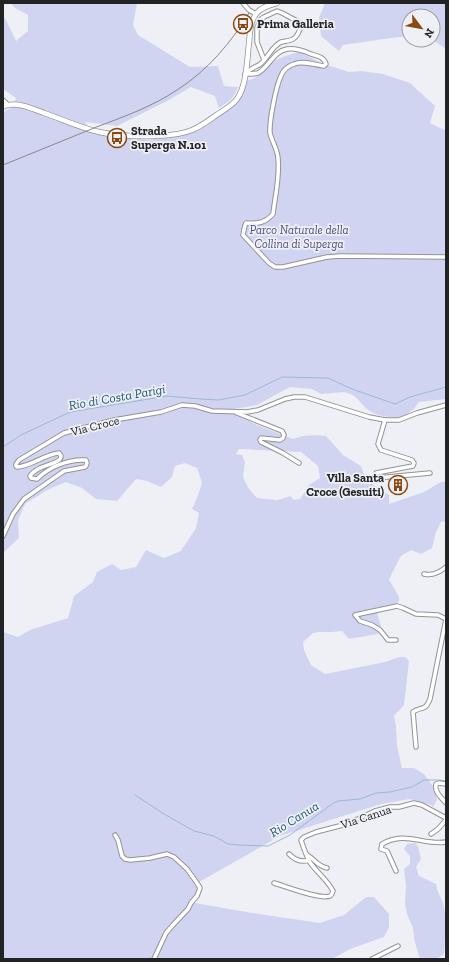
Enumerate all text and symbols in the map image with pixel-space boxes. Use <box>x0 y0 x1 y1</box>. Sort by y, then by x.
north arrow <box>401 8 441 48</box>
bus stop icon: Prima Galleria <box>232 13 254 35</box>
place label: Prima Galleria <box>257 17 334 31</box>
text: N <box>421 26 437 41</box>
place label: Strada Superga N.101 <box>131 124 206 152</box>
bus stop icon: Strada Superga N.101 <box>106 127 128 149</box>
park label: Parco Naturale della Collina di Superga <box>249 223 349 251</box>
water label: Rio di Costa Parigi <box>67 381 167 413</box>
street label: Via Croce <box>68 413 121 439</box>
place label: Villa Santa Croce (Gesuiti) <box>306 471 385 499</box>
building icon: Villa Santa Croce (Gesuiti) <box>387 474 409 496</box>
water label: Rio Canua <box>267 798 321 840</box>
street label: Via Canua <box>338 802 393 832</box>

